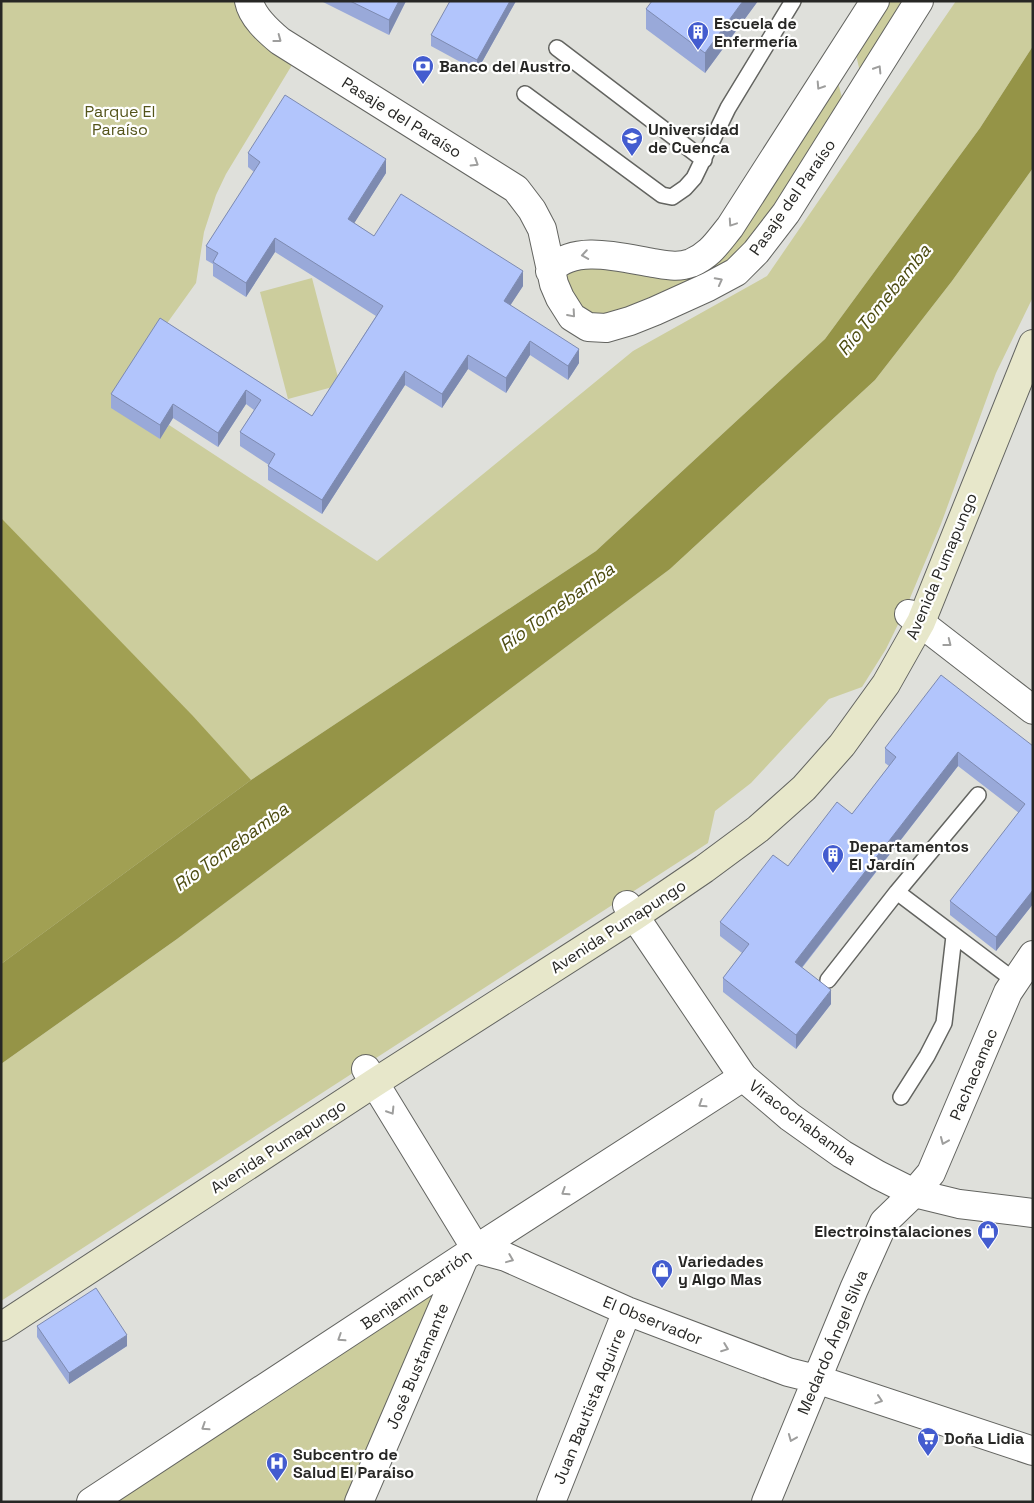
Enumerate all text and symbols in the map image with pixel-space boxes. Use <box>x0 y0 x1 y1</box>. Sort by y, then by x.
place label: Escuela de Enfermería <box>714 13 798 52</box>
building icon: Escuela de Enfermería <box>686 20 710 51</box>
one-way arrow <box>272 33 282 42</box>
bank icon: Banco del Austro <box>411 54 435 85</box>
place label: Banco del Austro <box>439 56 571 77</box>
one-way arrow <box>871 65 881 74</box>
street label: Pasaje del Paraíso <box>338 72 466 163</box>
one-way arrow <box>817 81 826 90</box>
park label: Parque El Paraíso <box>85 101 156 140</box>
place label: Universidad de Cuenca <box>648 119 739 158</box>
school or university icon: Universidad de Cuenca <box>620 126 644 157</box>
street label: Pasaje del Paraíso <box>744 135 840 260</box>
one-way arrow <box>469 157 478 166</box>
one-way arrow <box>729 218 739 227</box>
water label: Río Tomebamba <box>832 239 936 360</box>
one-way arrow <box>580 250 589 260</box>
one-way arrow <box>714 277 723 287</box>
one-way arrow <box>566 308 575 317</box>
street label: Avenida Pumapungo <box>901 490 982 643</box>
water label: Río Tomebamba <box>495 557 619 656</box>
one-way arrow <box>942 638 951 646</box>
water label: Río Tomebamba <box>169 797 293 896</box>
place label: Departamentos El Jardín <box>849 836 969 875</box>
building icon: Departamentos El Jardín <box>821 843 845 874</box>
street label: Avenida Pumapungo <box>547 875 690 978</box>
street label: Pachacamac <box>945 1025 1002 1123</box>
street label: Viracochabamba <box>745 1075 861 1170</box>
street label: Avenida Pumapungo <box>207 1095 350 1198</box>
one-way arrow <box>698 1097 707 1107</box>
one-way arrow <box>385 1105 395 1114</box>
one-way arrow <box>940 1136 951 1145</box>
one-way arrow <box>561 1185 570 1195</box>
shop icon: Electroinstalaciones <box>976 1219 1000 1250</box>
place label: Electroinstalaciones <box>814 1221 972 1242</box>
street label: Benjamín Carrión <box>357 1244 476 1334</box>
place label: Variedades y Algo Mas <box>678 1251 764 1290</box>
one-way arrow <box>505 1253 514 1263</box>
shop icon: Variedades y Algo Mas <box>650 1258 674 1289</box>
street label: Medardo Ángel Silva <box>792 1267 873 1418</box>
street label: El Observador <box>600 1291 706 1350</box>
street label: José Bustamante <box>381 1300 454 1433</box>
street label: Juan Bautista Aguirre <box>549 1325 630 1487</box>
one-way arrow <box>338 1332 347 1341</box>
one-way arrow <box>720 1342 729 1352</box>
one-way arrow <box>874 1394 882 1404</box>
one-way arrow <box>202 1421 211 1430</box>
supermarket icon: Doña Lidia <box>916 1426 940 1457</box>
place label: Doña Lidia <box>944 1428 1024 1449</box>
one-way arrow <box>788 1433 798 1441</box>
place label: Subcentro de Salud El Paraiso <box>293 1444 414 1483</box>
hospital icon: Subcentro de Salud El Paraiso <box>265 1451 289 1482</box>

